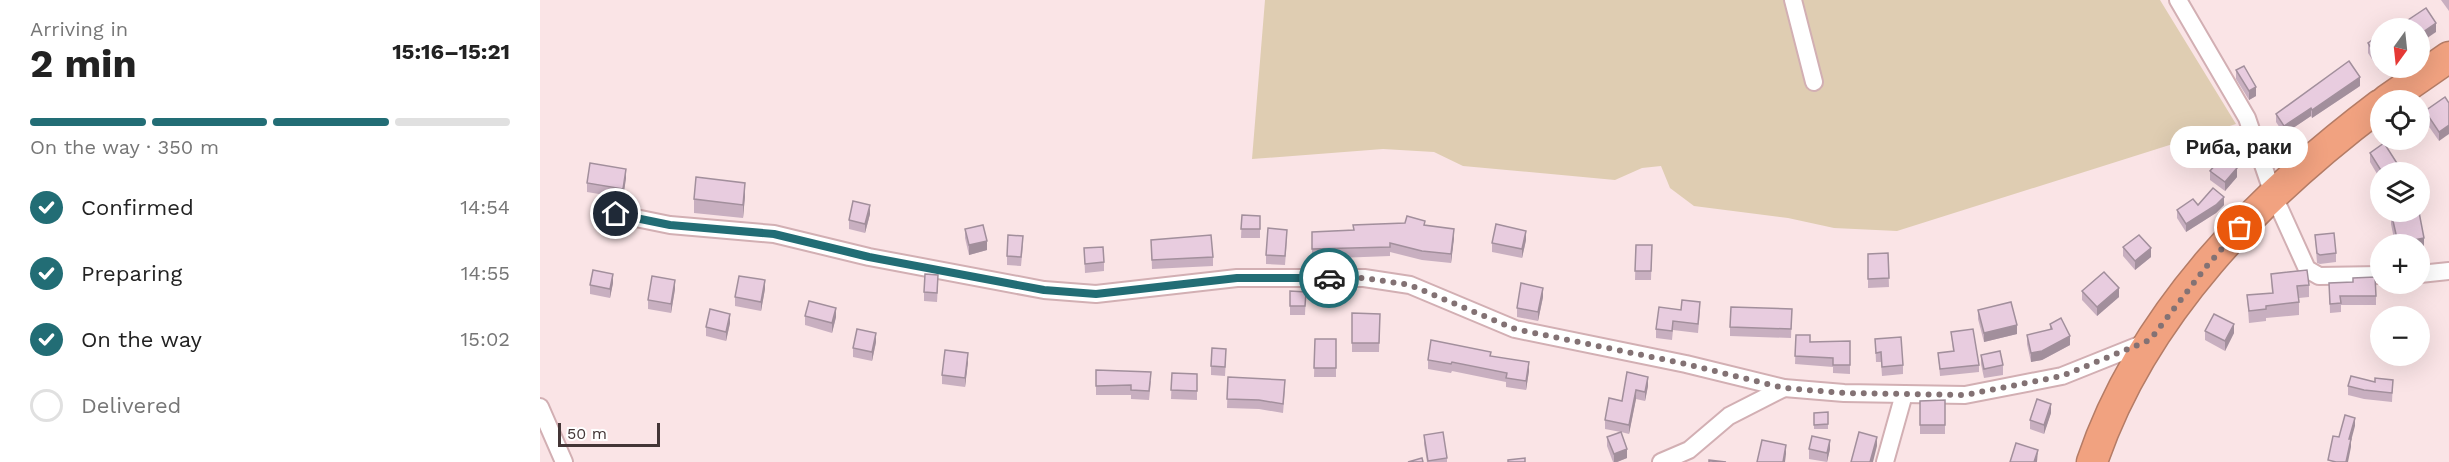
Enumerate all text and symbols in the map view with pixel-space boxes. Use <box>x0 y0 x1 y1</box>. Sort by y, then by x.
text: Arriving in <box>30 17 128 41</box>
north arrow <box>2370 18 2430 78</box>
map controls <box>2370 18 2430 366</box>
text: 15:16–15:21 <box>392 39 510 64</box>
text: 2 min <box>30 41 137 86</box>
button: locate <box>2370 90 2430 150</box>
callout: Риба, раки <box>2171 126 2309 168</box>
text: On the way · 350 m <box>30 135 219 159</box>
text: Риба, раки <box>2186 135 2292 159</box>
button: layers <box>2370 162 2430 222</box>
pin <box>590 188 641 239</box>
icon: check <box>30 191 63 224</box>
text: Confirmed <box>81 195 194 220</box>
text: 14:54 <box>460 195 510 219</box>
icon: home <box>599 197 632 230</box>
pin <box>2214 202 2265 253</box>
icon: bag <box>2223 211 2256 244</box>
button: + <box>2370 234 2430 294</box>
courier <box>1299 248 1359 308</box>
icon: check <box>30 257 63 290</box>
text: Preparing <box>81 261 182 286</box>
text: 14:55 <box>461 261 510 285</box>
icon: car <box>1313 262 1346 295</box>
button: − <box>2370 306 2430 366</box>
icon: check <box>30 323 63 356</box>
text: On the way <box>81 327 202 352</box>
text: 15:02 <box>461 327 510 351</box>
text: Delivered <box>81 393 181 418</box>
scale bar <box>558 420 660 448</box>
text: 50 m <box>567 424 607 443</box>

